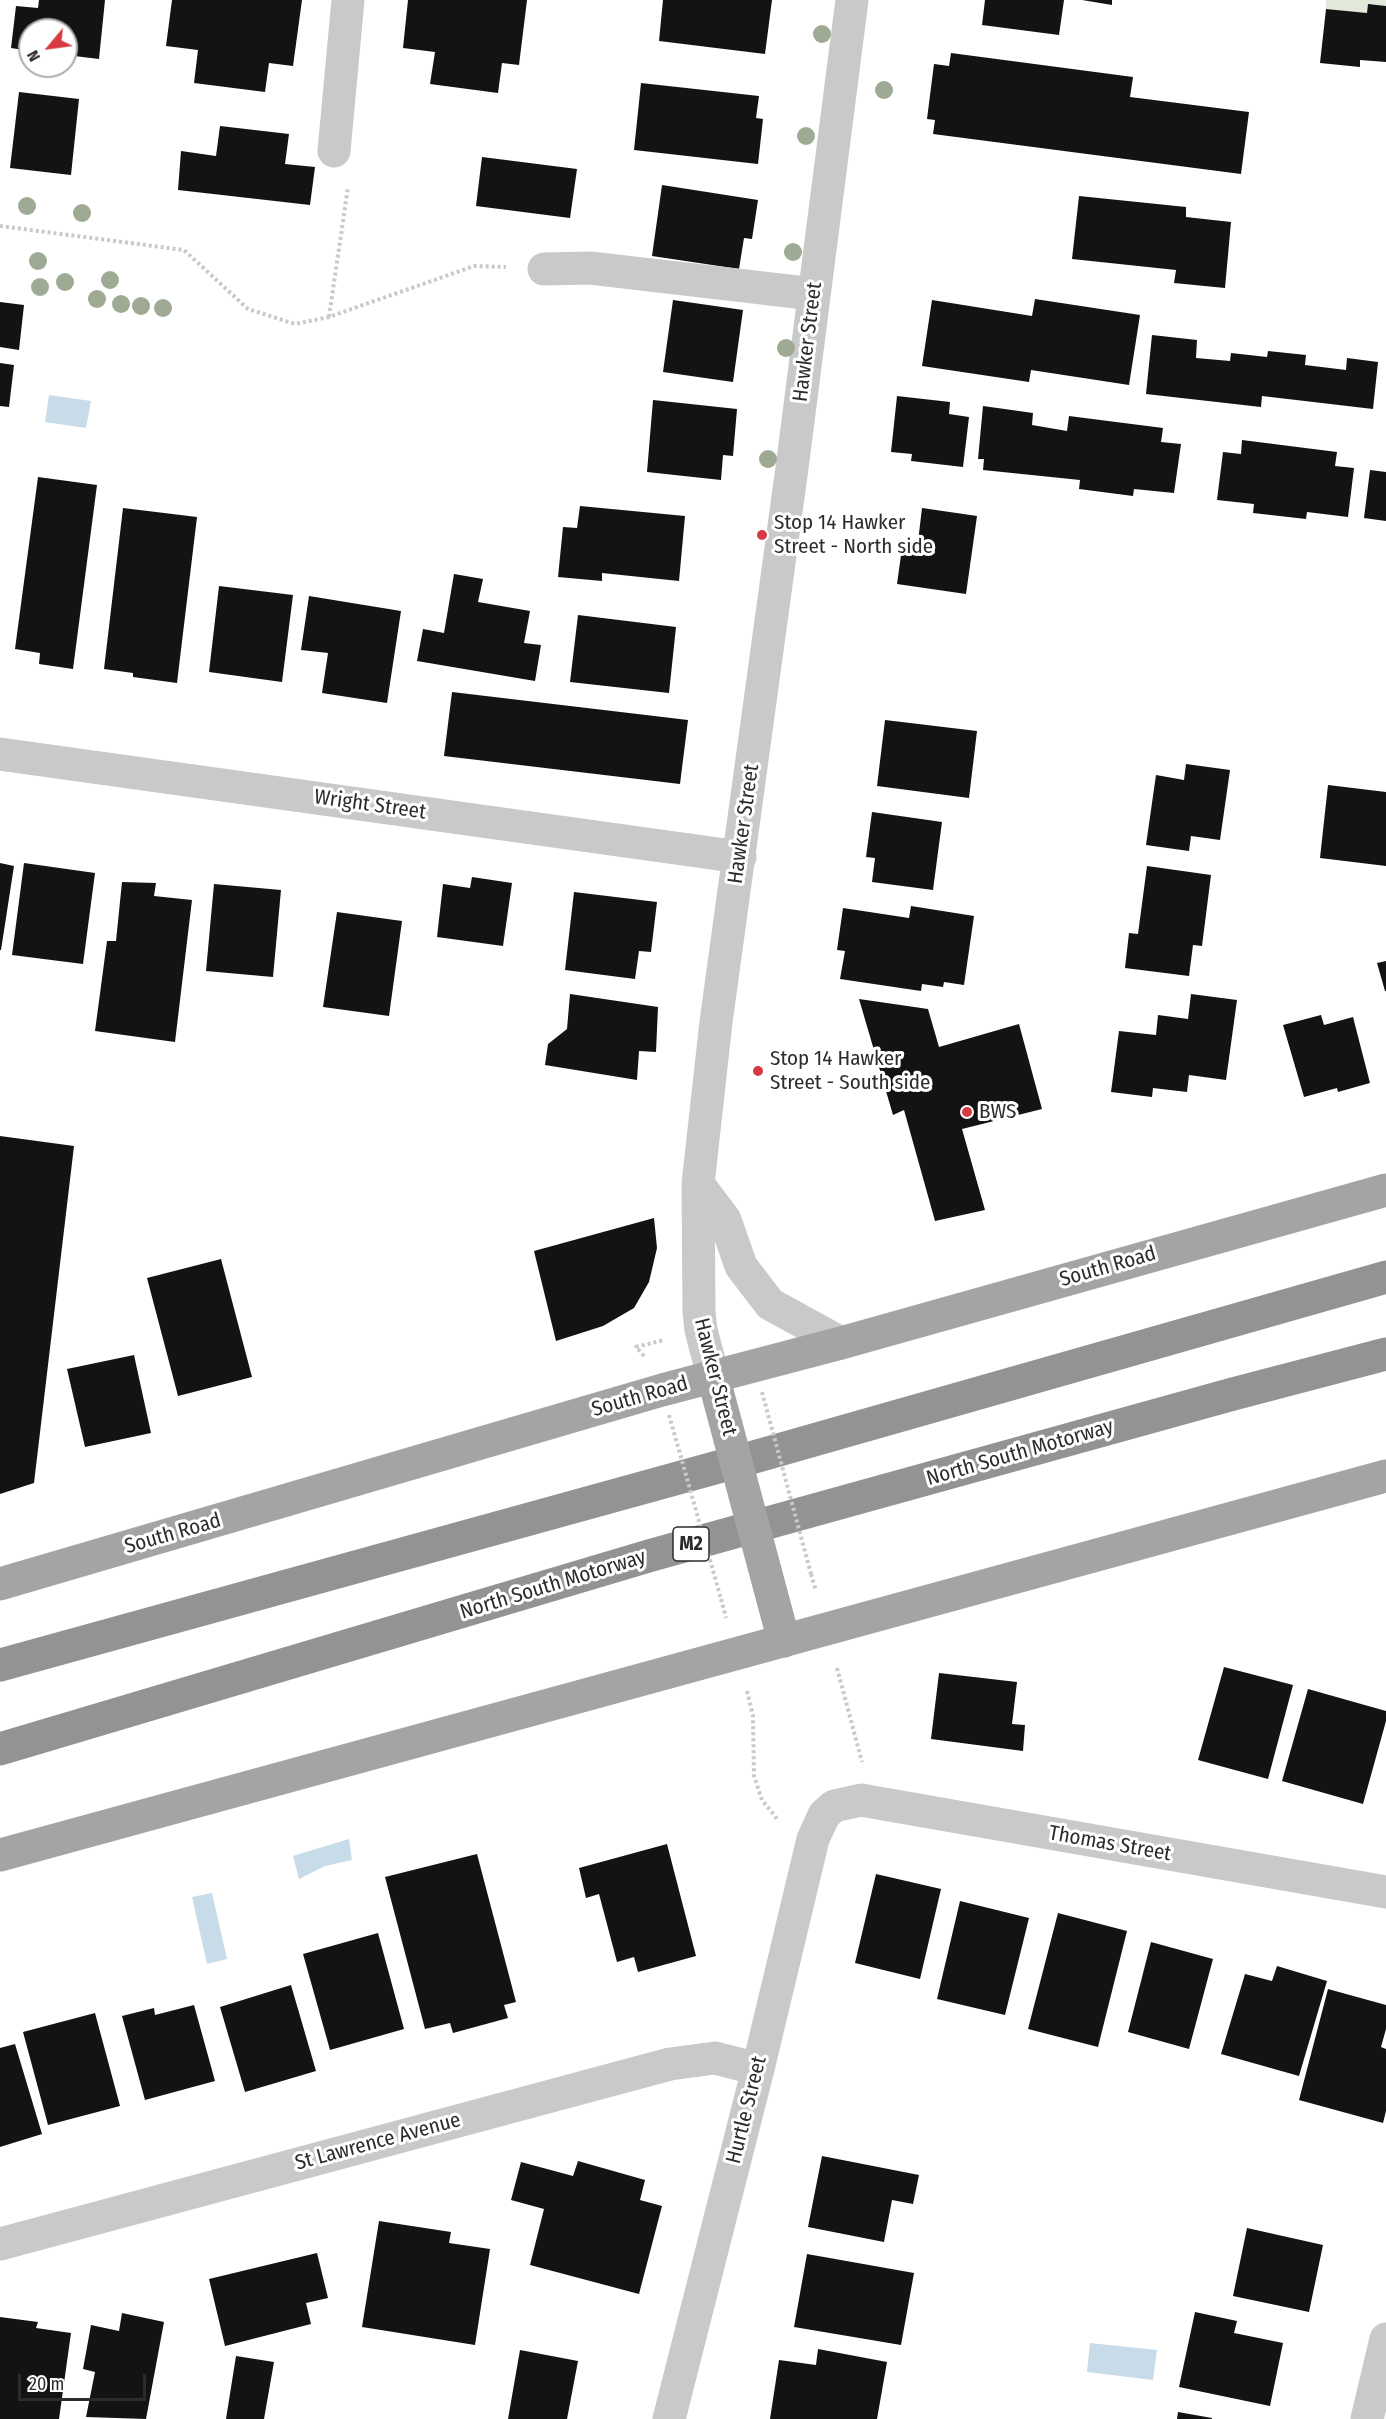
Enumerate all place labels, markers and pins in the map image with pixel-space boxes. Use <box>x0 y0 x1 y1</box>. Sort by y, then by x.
place label: Stop 14 Hawker Street - North side <box>774 510 933 560</box>
marker: Stop 14 Hawker Street - North side <box>755 528 769 542</box>
place label: Stop 14 Hawker Street - South side <box>770 1046 930 1096</box>
marker: Stop 14 Hawker Street - South side <box>751 1064 765 1078</box>
place label: BWS <box>979 1099 1016 1125</box>
marker: BWS <box>960 1105 974 1119</box>

